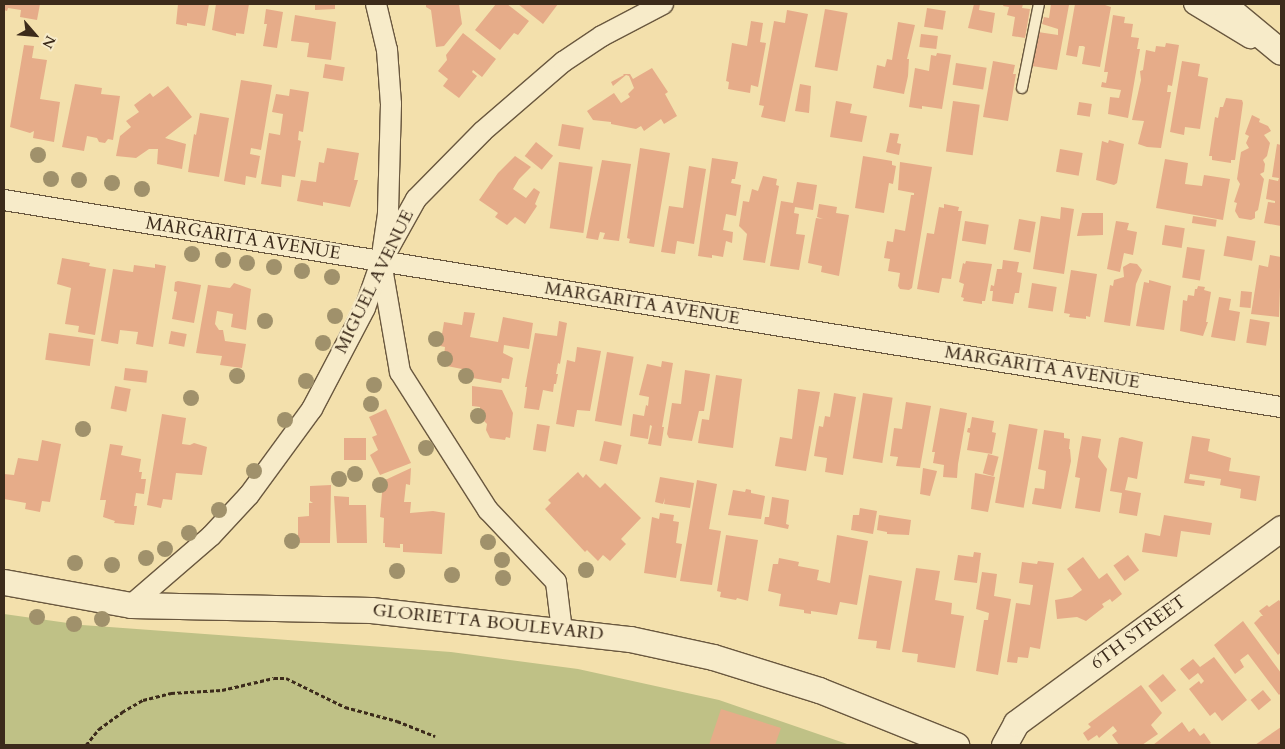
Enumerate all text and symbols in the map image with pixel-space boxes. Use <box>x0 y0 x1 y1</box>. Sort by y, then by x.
north arrow <box>10 10 60 60</box>
text: N <box>38 32 60 52</box>
street label: MIGUEL AVENUE <box>331 207 419 357</box>
street label: MARGARITA AVENUE <box>144 213 342 265</box>
street label: MARGARITA AVENUE <box>543 278 741 330</box>
street label: MARGARITA AVENUE <box>943 342 1141 394</box>
street label: 6TH STREET <box>1087 591 1191 675</box>
street label: GLORIETTA BOULEVARD <box>371 600 605 646</box>

